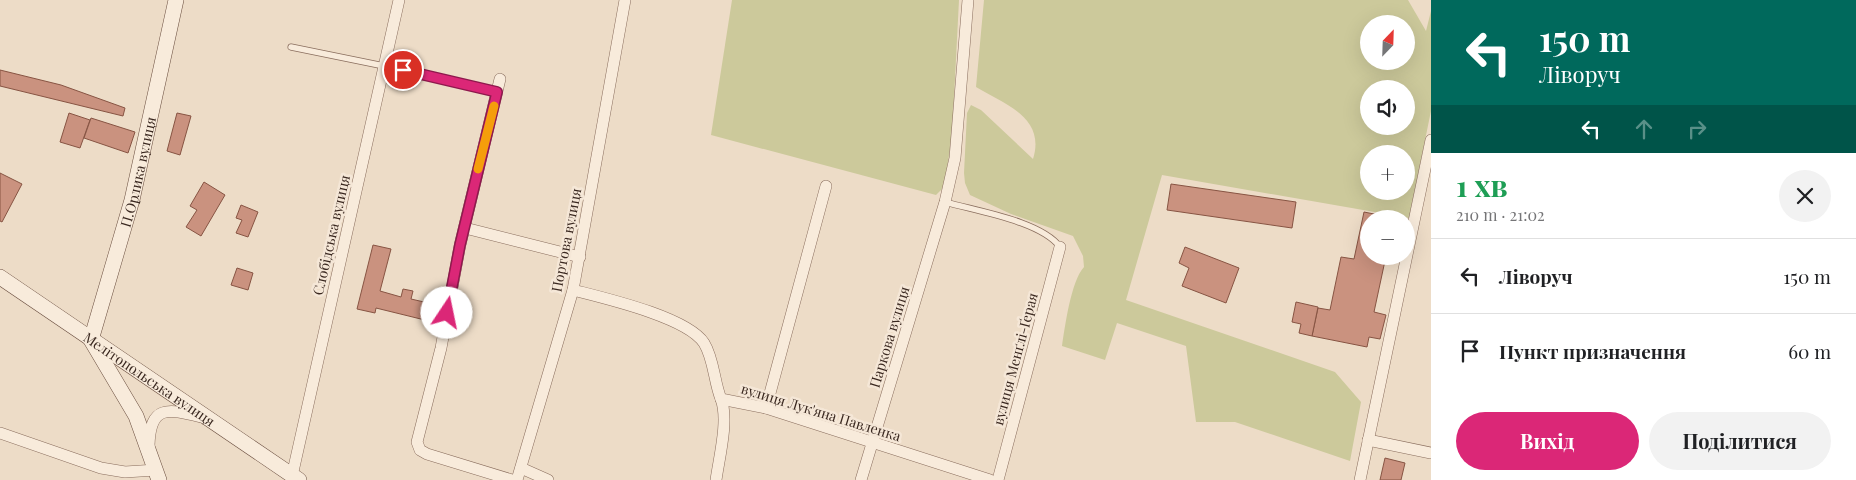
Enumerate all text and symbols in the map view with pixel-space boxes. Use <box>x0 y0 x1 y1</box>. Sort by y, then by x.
text: 150 m <box>1539 14 1630 61</box>
north arrow <box>1360 15 1415 70</box>
map controls <box>1360 15 1415 265</box>
icon: left <box>1456 20 1521 85</box>
pin <box>382 49 424 91</box>
icon: arrive <box>389 56 417 84</box>
text: Ліворуч <box>1539 59 1621 89</box>
button: sound <box>1360 80 1415 135</box>
street label: П.Орлика вулиця <box>115 114 160 229</box>
icon: left <box>1577 115 1605 143</box>
icon: ahead <box>1630 115 1658 143</box>
icon: right <box>1683 115 1711 143</box>
button: + <box>1360 145 1415 200</box>
text: 1 хв <box>1456 165 1508 205</box>
button: close <box>1779 170 1831 222</box>
street label: Слобідська вулиця <box>308 173 354 297</box>
street label: Портова вулиця <box>547 186 585 294</box>
text: 210 m · 21:02 <box>1456 204 1545 225</box>
button: − <box>1360 210 1415 265</box>
icon: left <box>1456 262 1484 290</box>
text: Ліворуч <box>1499 263 1573 289</box>
text: 150 m <box>1783 263 1831 289</box>
street label: Паркова вулиця <box>865 284 914 390</box>
position arrow <box>420 286 472 338</box>
street label: вулиця Менґлі-Ґерая <box>988 290 1042 427</box>
street label: Мелітопольська вулиця <box>80 327 220 430</box>
icon: arrive <box>1456 337 1484 365</box>
text: Пункт призначення <box>1499 338 1686 364</box>
text: 60 m <box>1788 338 1831 364</box>
street label: вулиця Лук'яна Павленка <box>739 379 903 445</box>
button: Вихід <box>1456 412 1639 470</box>
button: Поділитися <box>1649 412 1831 470</box>

